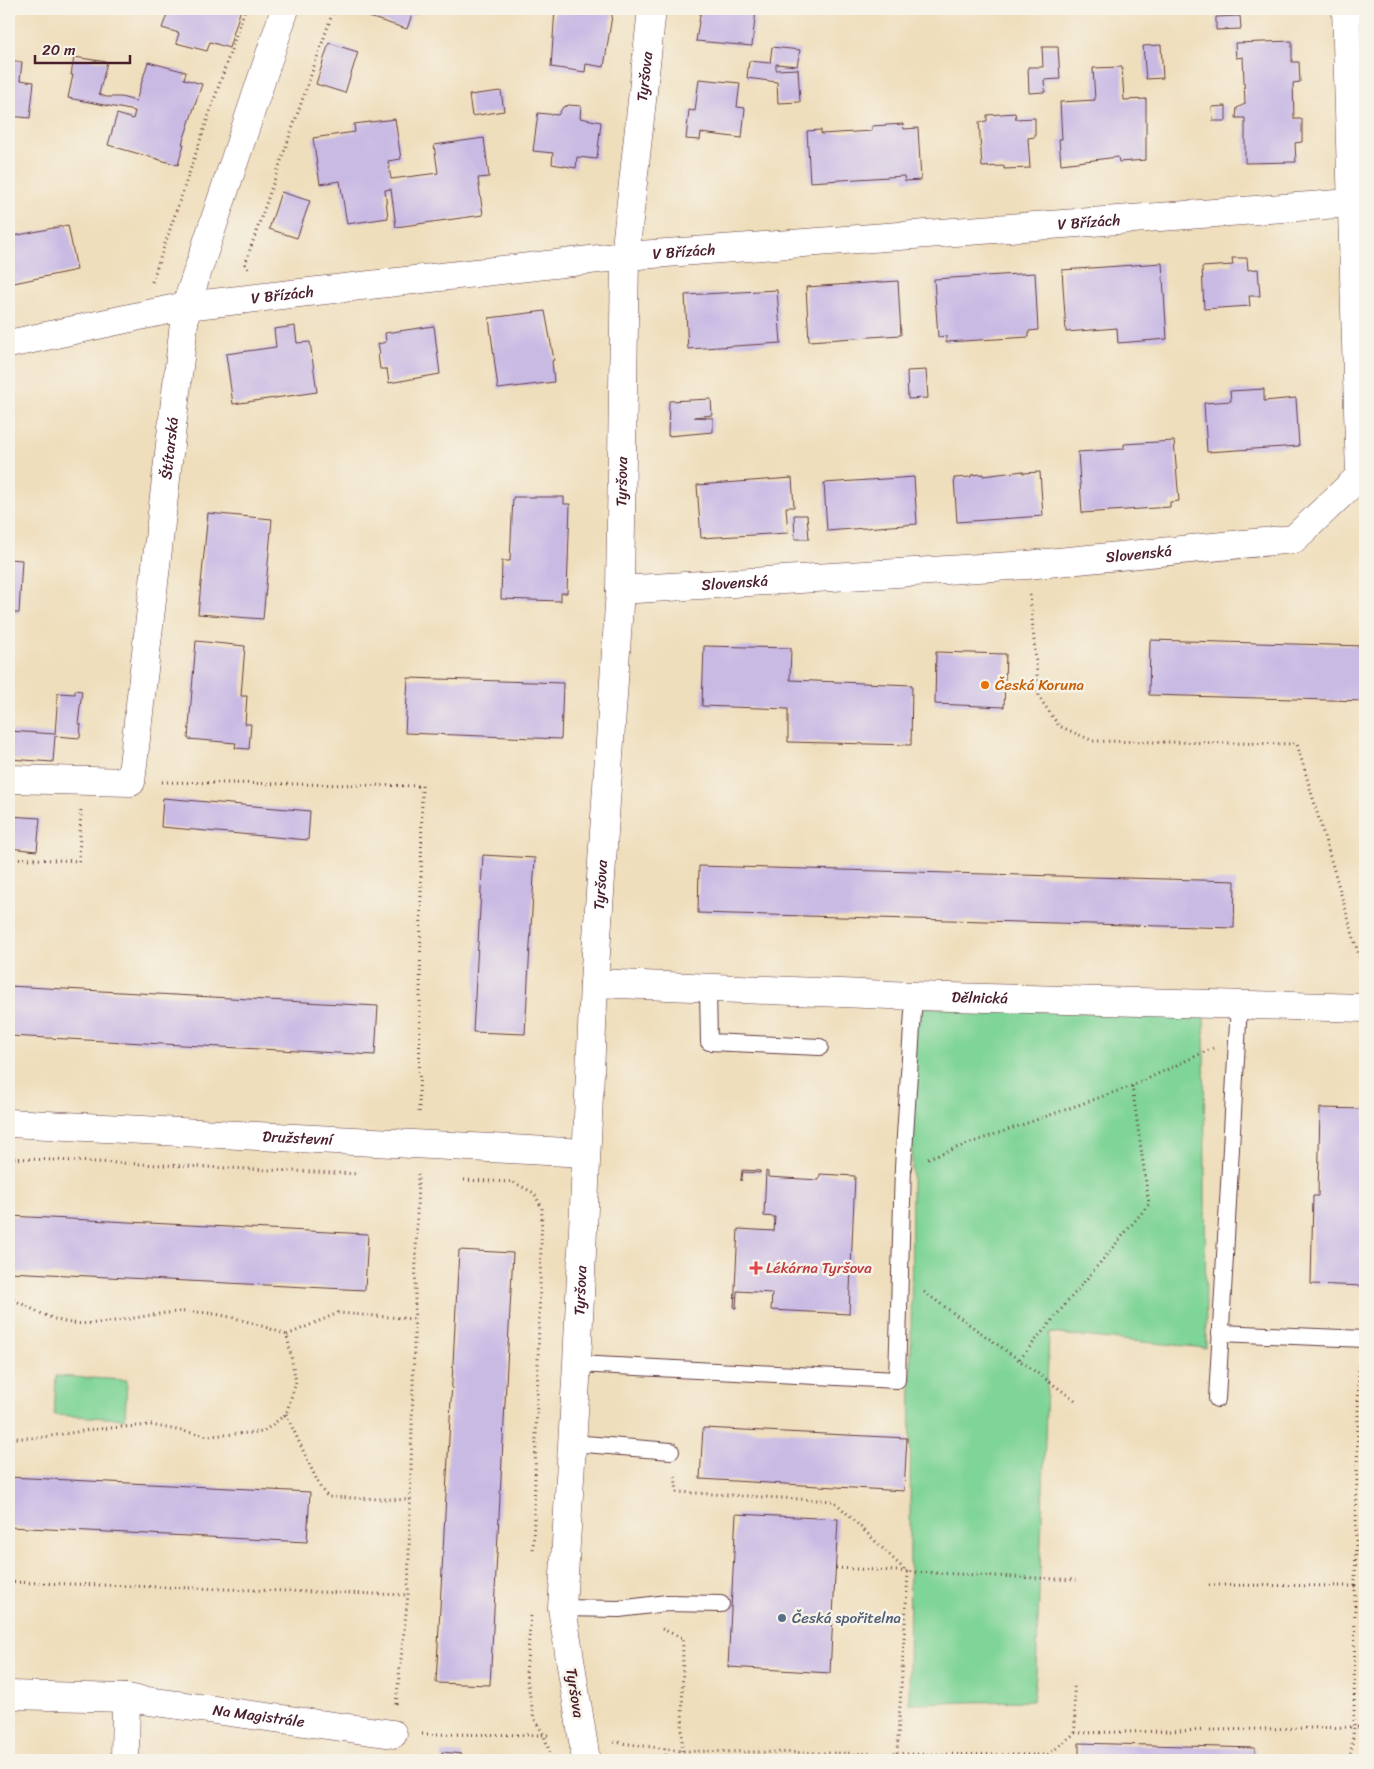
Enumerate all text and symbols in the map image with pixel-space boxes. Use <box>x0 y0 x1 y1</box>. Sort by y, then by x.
scale bar <box>35 32 130 64</box>
text: 20 m <box>42 37 76 63</box>
street label: Tyršova <box>629 50 660 103</box>
street label: V Břízách <box>1057 207 1121 237</box>
street label: V Břízách <box>652 236 716 267</box>
street label: V Břízách <box>250 279 315 311</box>
street label: Štítarská <box>153 415 186 481</box>
street label: Tyršova <box>608 456 635 507</box>
street label: Slovenská <box>1104 538 1174 570</box>
street label: Slovenská <box>701 568 769 598</box>
place label: Česká Koruna <box>995 672 1084 698</box>
marker: Česká Koruna <box>979 679 991 691</box>
street label: Tyršova <box>586 859 615 911</box>
street label: Dělnická <box>951 984 1009 1012</box>
street label: Družstevní <box>262 1123 335 1153</box>
place label: Lékárna Tyršova <box>766 1255 872 1281</box>
marker: Lékárna Tyršova <box>750 1262 762 1274</box>
street label: Tyršova <box>566 1264 594 1316</box>
place label: Česká spořitelna <box>792 1605 901 1631</box>
marker: Česká spořitelna <box>776 1612 788 1624</box>
street label: Tyršova <box>558 1666 592 1720</box>
street label: Na Magistrále <box>211 1697 307 1735</box>

